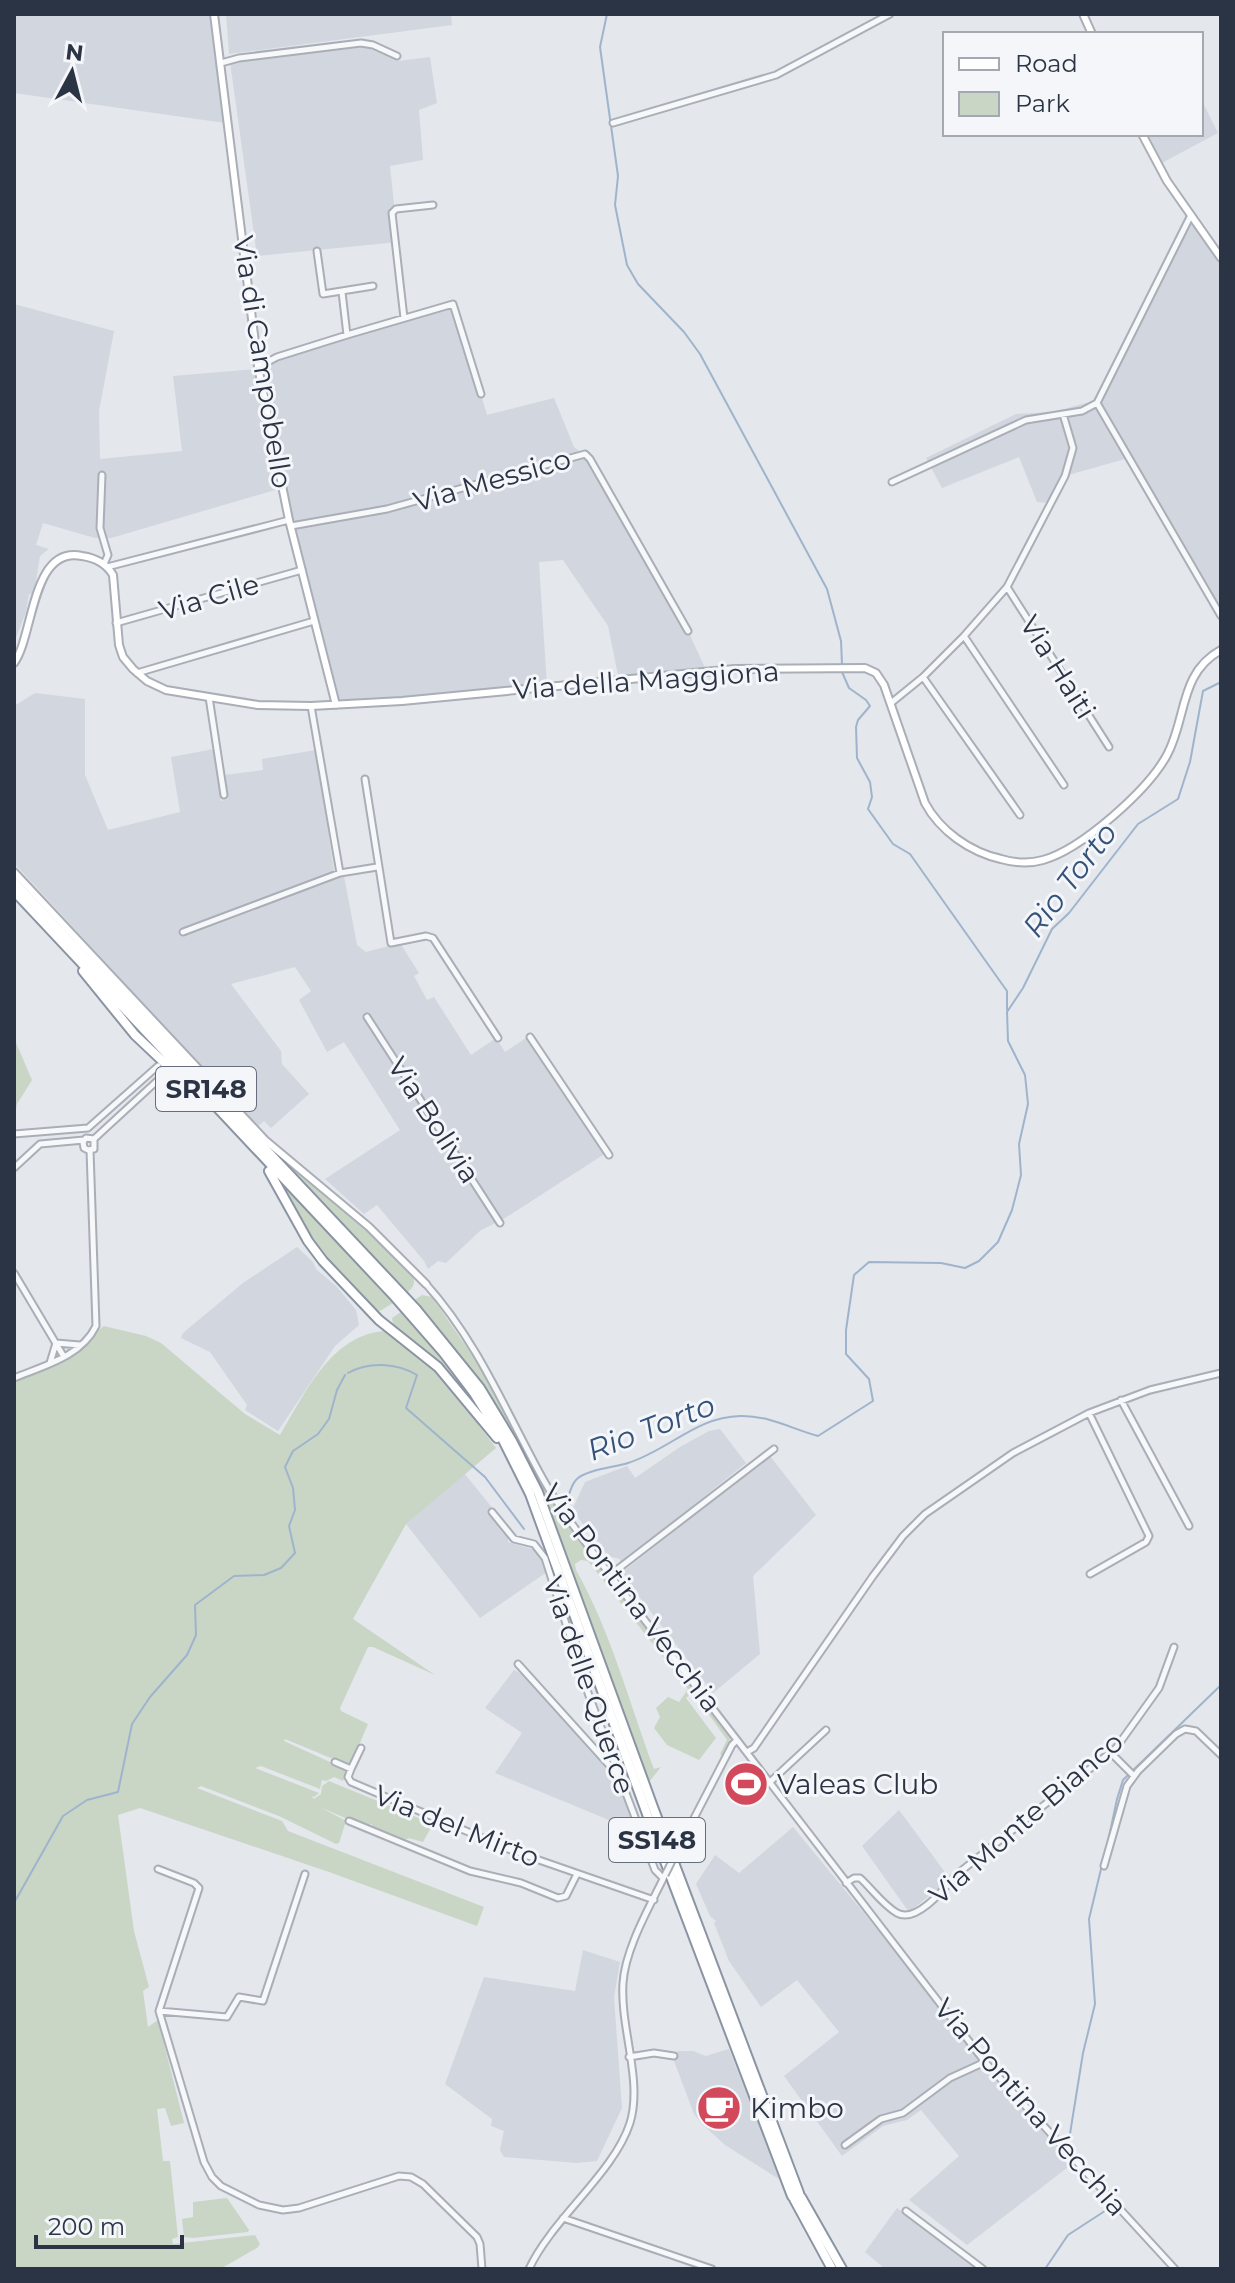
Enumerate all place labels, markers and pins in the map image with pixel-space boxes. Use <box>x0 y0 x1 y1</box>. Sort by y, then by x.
sports icon: Valeas Club <box>722 1760 770 1808</box>
place label: Valeas Club <box>777 1767 938 1801</box>
cafe icon: Kimbo <box>695 2084 743 2132</box>
place label: Kimbo <box>750 2091 844 2125</box>

